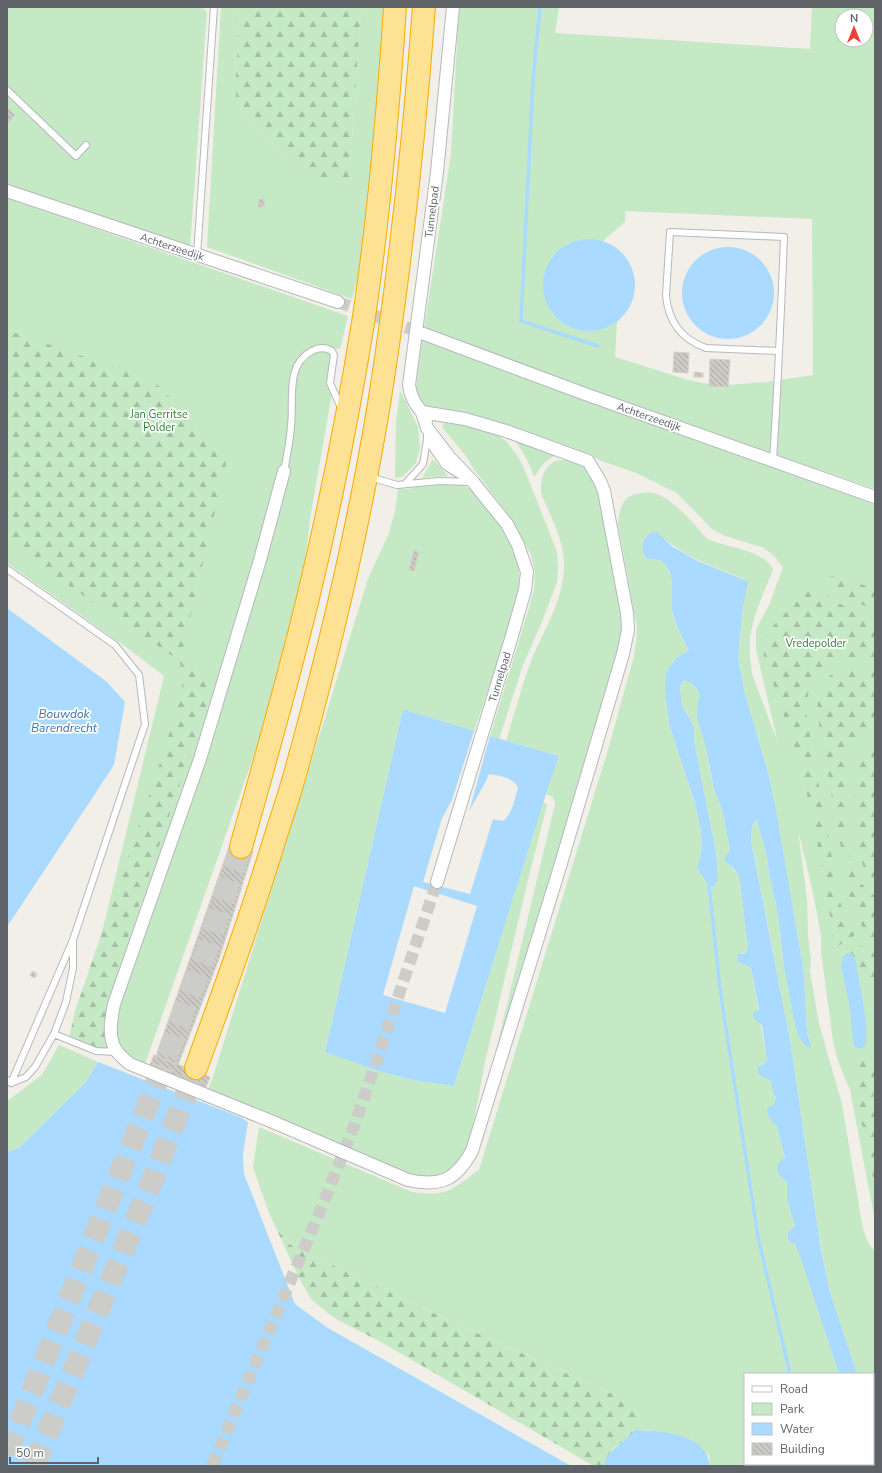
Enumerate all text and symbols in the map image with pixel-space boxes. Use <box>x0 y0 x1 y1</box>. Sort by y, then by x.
north arrow <box>834 8 874 48</box>
text: N <box>850 11 858 26</box>
street label: Tunnelpad <box>421 185 443 239</box>
street label: Achterzeedijk <box>138 230 206 265</box>
street label: Achterzeedijk <box>615 399 683 435</box>
park label: Jan Gerritse Polder <box>129 407 188 435</box>
park label: Vredepolder <box>785 636 846 651</box>
street label: Tunnelpad <box>485 650 515 704</box>
water label: Bouwdok Barendrecht <box>31 706 98 736</box>
legend <box>744 1373 874 1465</box>
text: Road <box>780 1381 808 1397</box>
text: Park <box>780 1401 805 1417</box>
text: Water <box>780 1421 814 1437</box>
scale bar <box>10 1439 98 1465</box>
text: Building <box>780 1441 825 1457</box>
text: 50 m <box>16 1445 44 1461</box>

